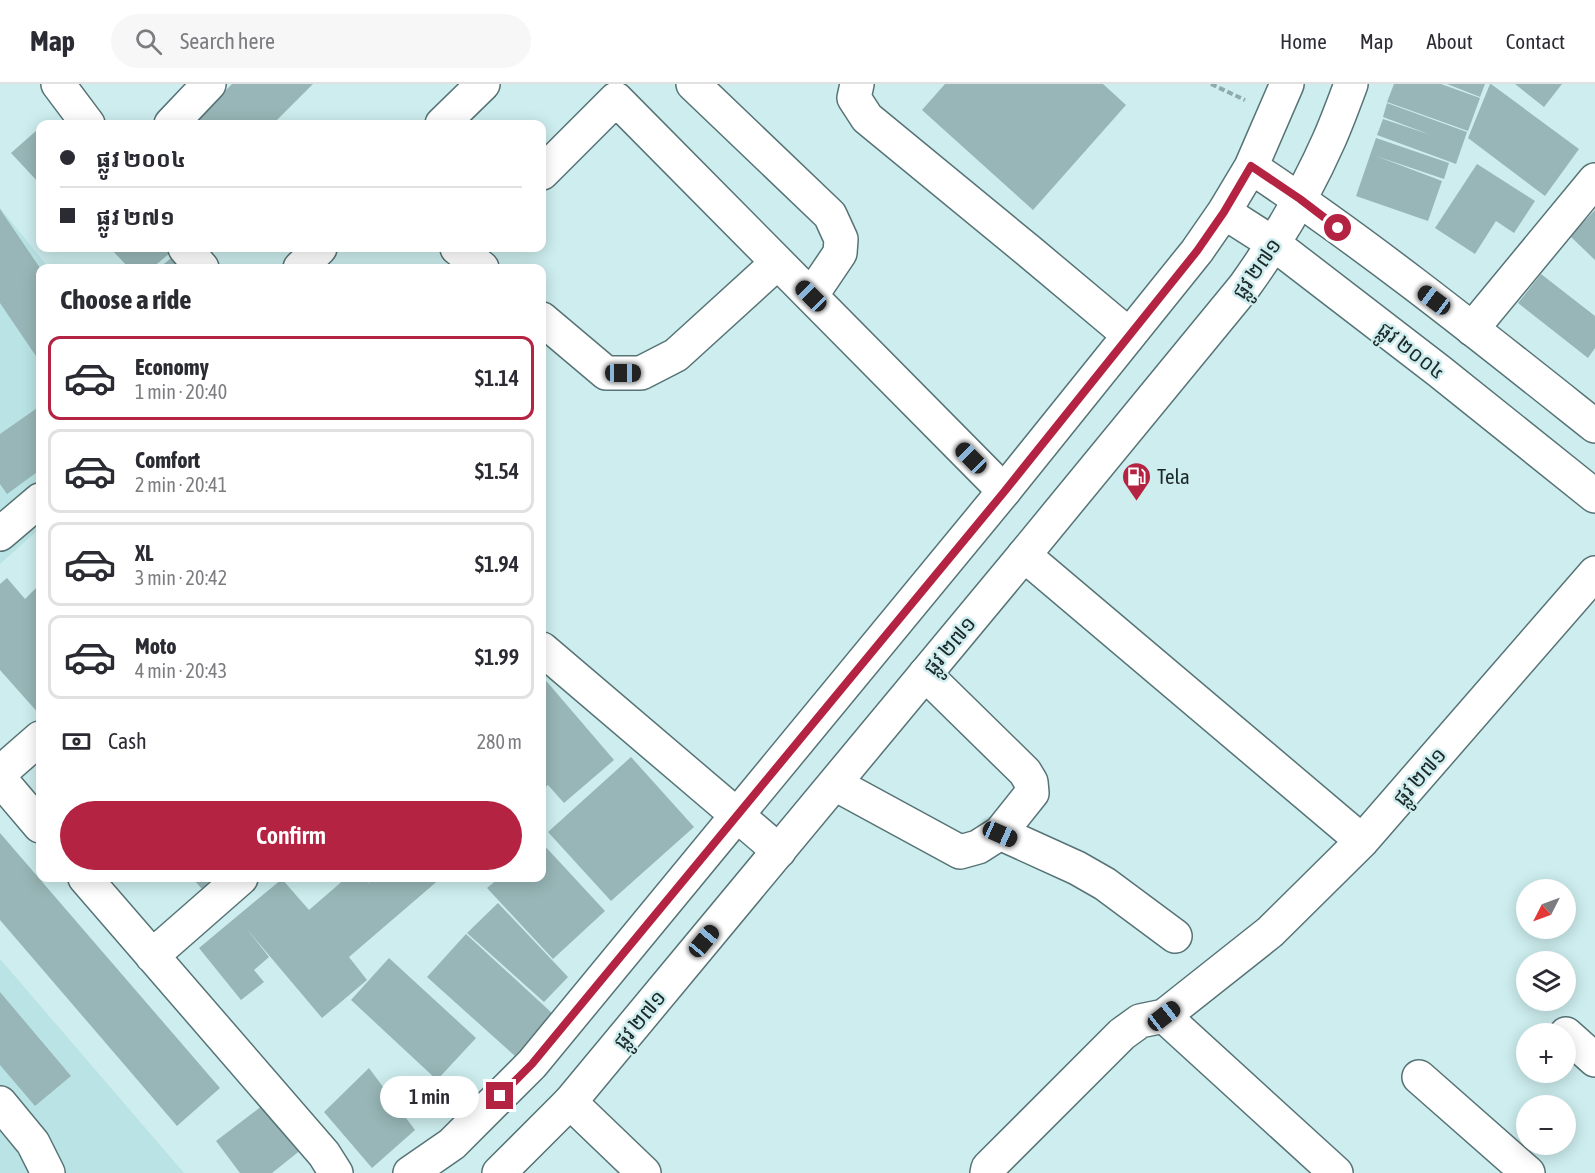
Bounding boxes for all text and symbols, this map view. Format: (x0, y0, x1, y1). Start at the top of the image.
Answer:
search box (111, 14, 531, 68)
text: Map (30, 25, 75, 57)
icon: search (132, 25, 165, 58)
text: Search here (180, 28, 275, 54)
text: Home (1280, 29, 1327, 53)
text: Map (1360, 29, 1394, 53)
text: About (1427, 29, 1473, 53)
text: Contact (1506, 29, 1565, 53)
text: ផ្លូវ ២០០៤ (96, 146, 186, 172)
text: ផ្លូវ ២៧១ (96, 204, 175, 230)
route start (1324, 214, 1351, 241)
street label: ផ្លូវ ២៧១ (1226, 233, 1292, 308)
car (792, 277, 830, 315)
car (1414, 282, 1454, 318)
text: Choose a ride (60, 284, 192, 315)
street label: ផ្លូវ ២០០៤ (1368, 316, 1450, 390)
icon: car (63, 351, 117, 405)
text: Economy (135, 354, 209, 380)
car (605, 364, 641, 382)
text: $1.14 (475, 365, 519, 391)
text: 1 min · 20:40 (135, 380, 227, 403)
car (952, 439, 990, 477)
icon: car (63, 444, 117, 498)
text: Comfort (135, 447, 200, 473)
text: $1.54 (475, 458, 519, 484)
fuel station icon: Tela (1120, 460, 1152, 502)
place label: Tela (1157, 464, 1190, 488)
text: 2 min · 20:41 (135, 473, 227, 496)
icon: car (63, 537, 117, 591)
text: XL (135, 540, 153, 566)
text: $1.94 (475, 551, 519, 577)
text: 3 min · 20:42 (135, 566, 227, 589)
street label: ផ្លូវ ២៧១ (918, 611, 987, 684)
icon: car (63, 630, 117, 684)
text: Moto (135, 633, 177, 659)
text: $1.99 (475, 644, 519, 670)
text: 4 min · 20:43 (135, 659, 227, 682)
icon: cash (60, 725, 93, 758)
text: Cash (108, 728, 147, 754)
text: 280 m (477, 730, 522, 753)
street label: ផ្លូវ ២៧១ (1387, 742, 1457, 815)
button: Confirm (60, 801, 522, 870)
car (980, 818, 1020, 850)
north arrow (1516, 879, 1576, 939)
map controls (1516, 879, 1576, 1155)
car (686, 921, 722, 961)
button: layers (1516, 951, 1576, 1011)
street label: ផ្លូវ ២៧១ (608, 985, 677, 1058)
car (1144, 998, 1184, 1034)
button: + (1516, 1023, 1576, 1083)
callout: 1 min (380, 1075, 479, 1117)
route end (486, 1082, 513, 1109)
text: 1 min (409, 1085, 450, 1108)
button: − (1516, 1095, 1576, 1155)

